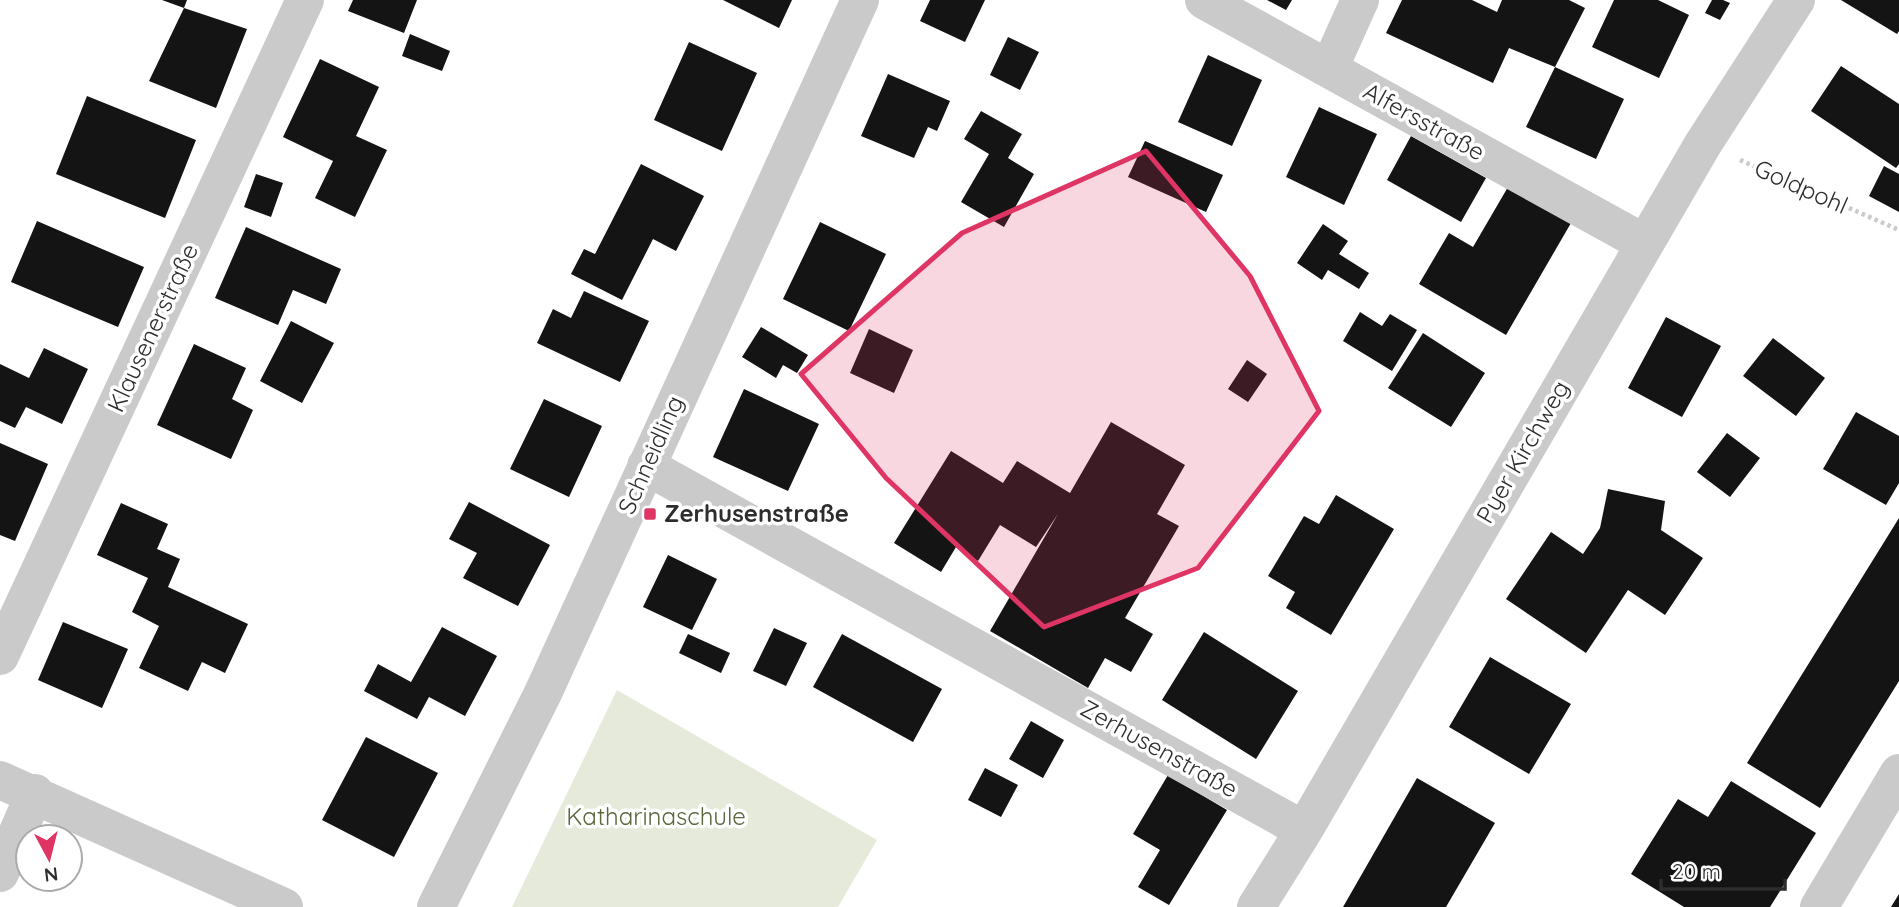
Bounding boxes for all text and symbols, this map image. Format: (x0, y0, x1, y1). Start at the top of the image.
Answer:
street label: Alfersstraße (1359, 76, 1490, 167)
street label: Goldpohl (1750, 152, 1853, 220)
street label: Klausenerstraße (100, 239, 204, 416)
street label: Pyer Kirchweg (1469, 375, 1575, 528)
street label: Schneidling (611, 391, 689, 518)
place label: Zerhusenstraße (664, 498, 849, 528)
marker: Zerhusenstraße (642, 506, 658, 522)
street label: Zerhusenstraße (1076, 693, 1243, 804)
park label: Katharinaschule (566, 801, 746, 831)
north arrow (14, 823, 84, 893)
scale bar (1661, 848, 1785, 892)
text: 20 m (1672, 858, 1721, 884)
text: N (43, 862, 59, 888)

